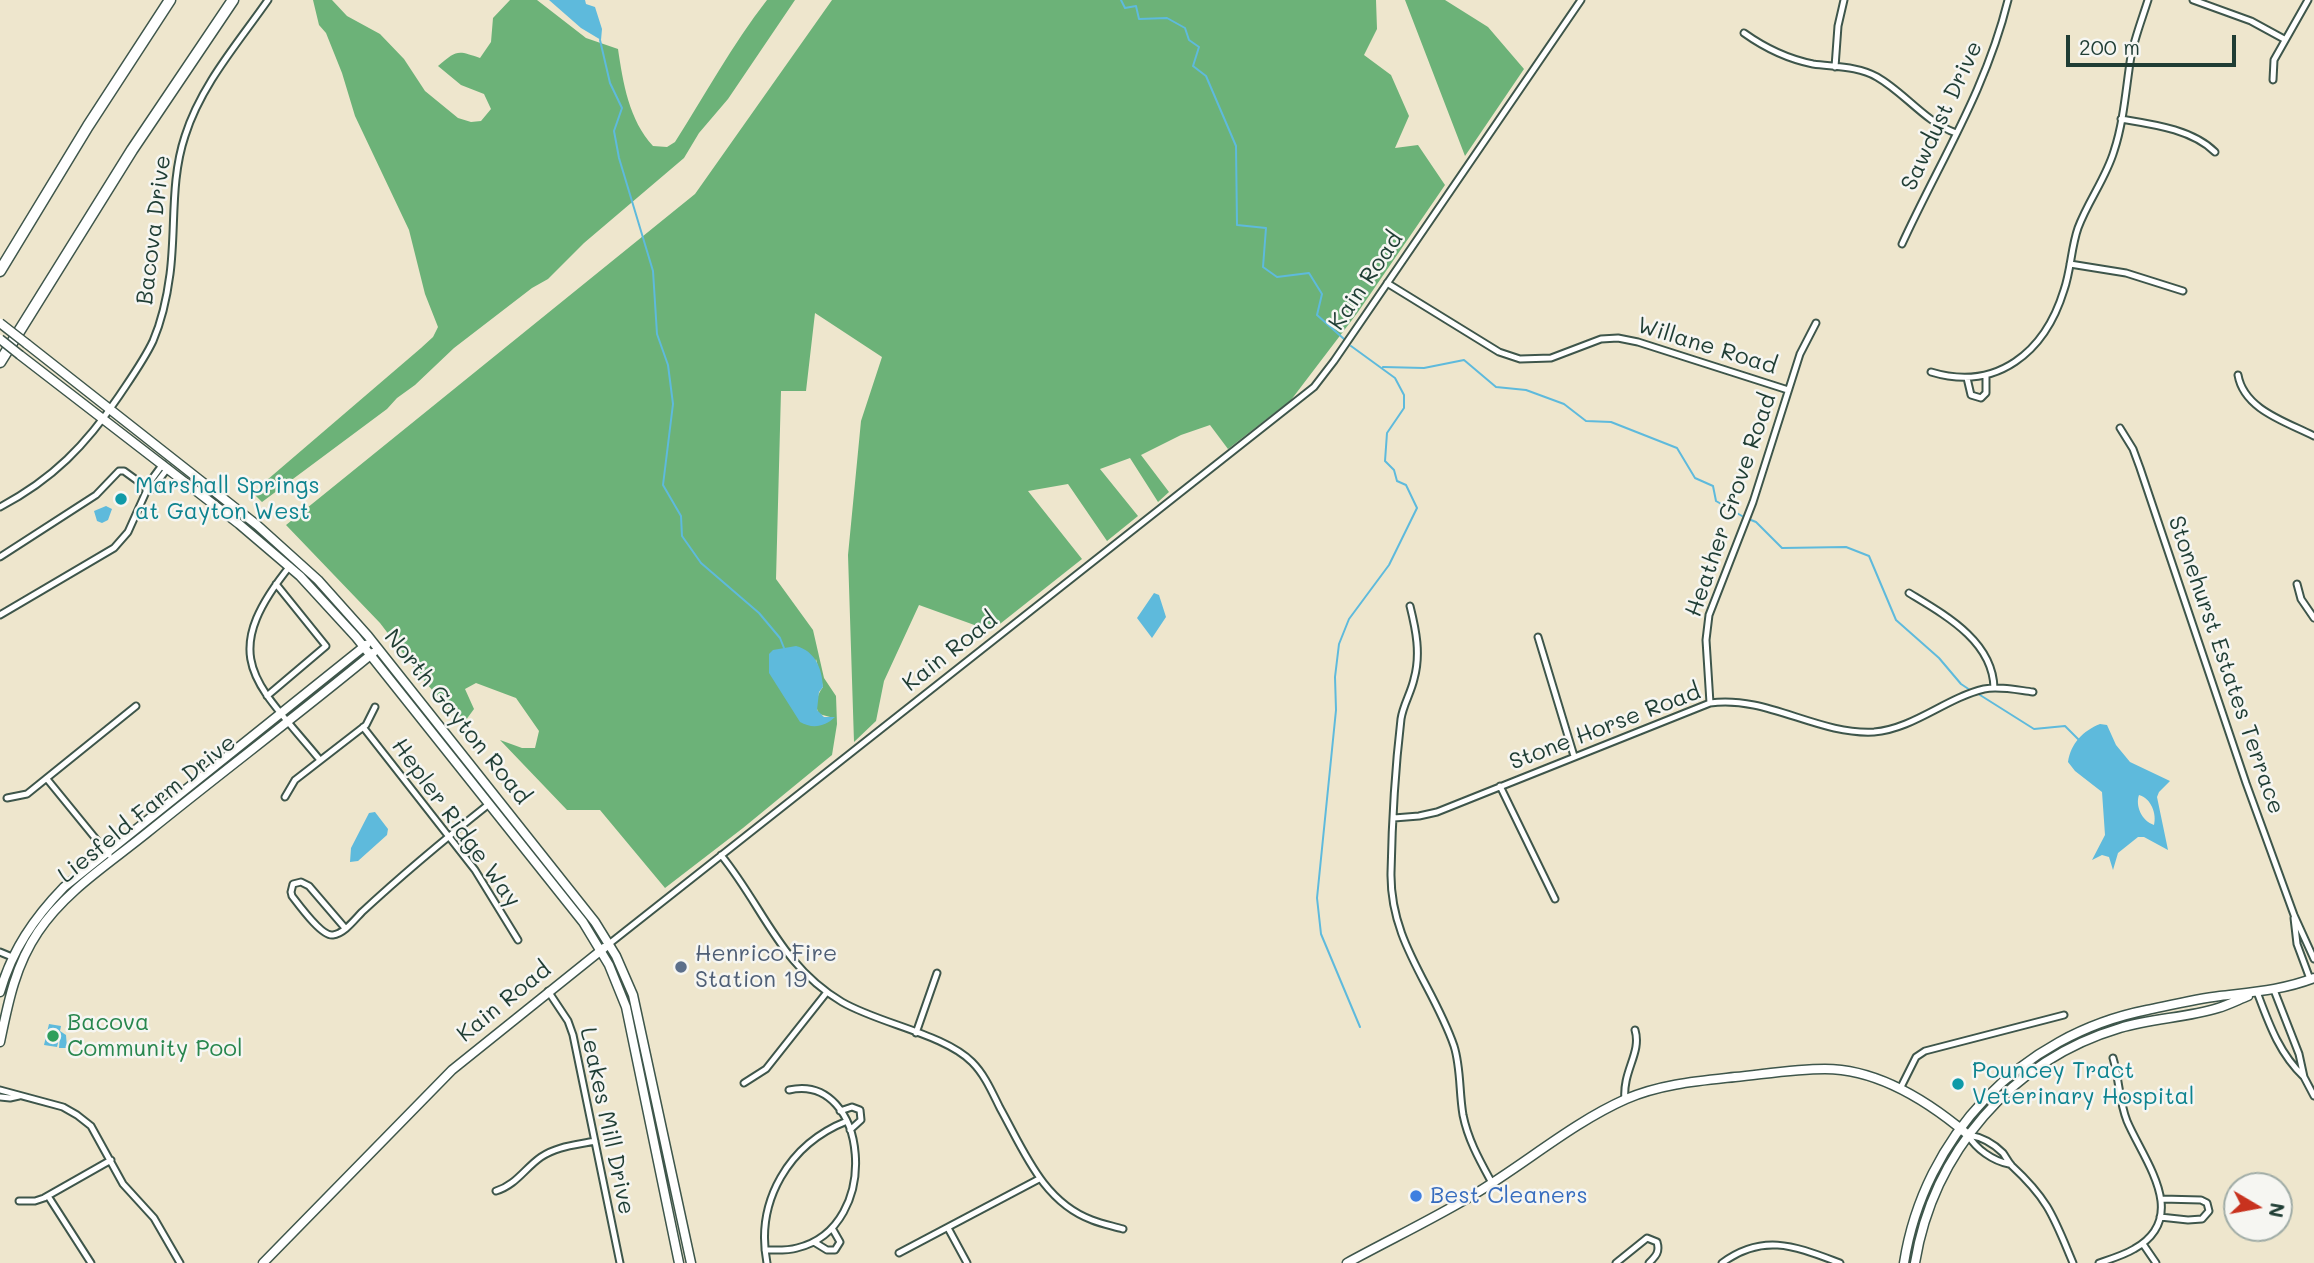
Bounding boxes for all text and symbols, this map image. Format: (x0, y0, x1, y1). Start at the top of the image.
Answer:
scale bar (2069, 21, 2239, 65)
text: 200 m (2079, 33, 2140, 60)
street label: Sawdust Drive (1895, 37, 1989, 195)
street label: Bacova Drive (131, 154, 177, 306)
street label: Kain Road (1323, 227, 1409, 335)
street label: Willane Road (1634, 312, 1780, 380)
street label: Heather Grove Road (1680, 390, 1782, 620)
place label: Marshall Springs at Gayton West (135, 472, 320, 526)
marker: Marshall Springs at Gayton West (113, 491, 129, 507)
street label: Stonehurst Estates Terrace (2162, 512, 2290, 818)
street label: Kain Road (897, 606, 1003, 698)
street label: North Gayton Road (378, 624, 536, 810)
street label: Stone Horse Road (1505, 678, 1705, 776)
street label: Liesfeld Farm Drive (53, 729, 241, 889)
street label: Hepler Ridge Way (386, 733, 526, 913)
place label: Henrico Fire Station 19 (695, 940, 837, 994)
street label: Kain Road (452, 956, 556, 1048)
marker: Henrico Fire Station 19 (673, 959, 689, 975)
place label: Bacova Community Pool (67, 1009, 243, 1063)
street label: Leakes Mill Drive (574, 1025, 640, 1217)
marker: Bacova Community Pool (45, 1028, 61, 1044)
place label: Pouncey Tract Veterinary Hospital (1972, 1057, 2195, 1111)
marker: Pouncey Tract Veterinary Hospital (1950, 1076, 1966, 1092)
north arrow (2223, 1172, 2293, 1242)
place label: Best Cleaners (1430, 1182, 1588, 1210)
marker: Best Cleaners (1408, 1188, 1424, 1204)
text: N (2264, 1201, 2291, 1220)

